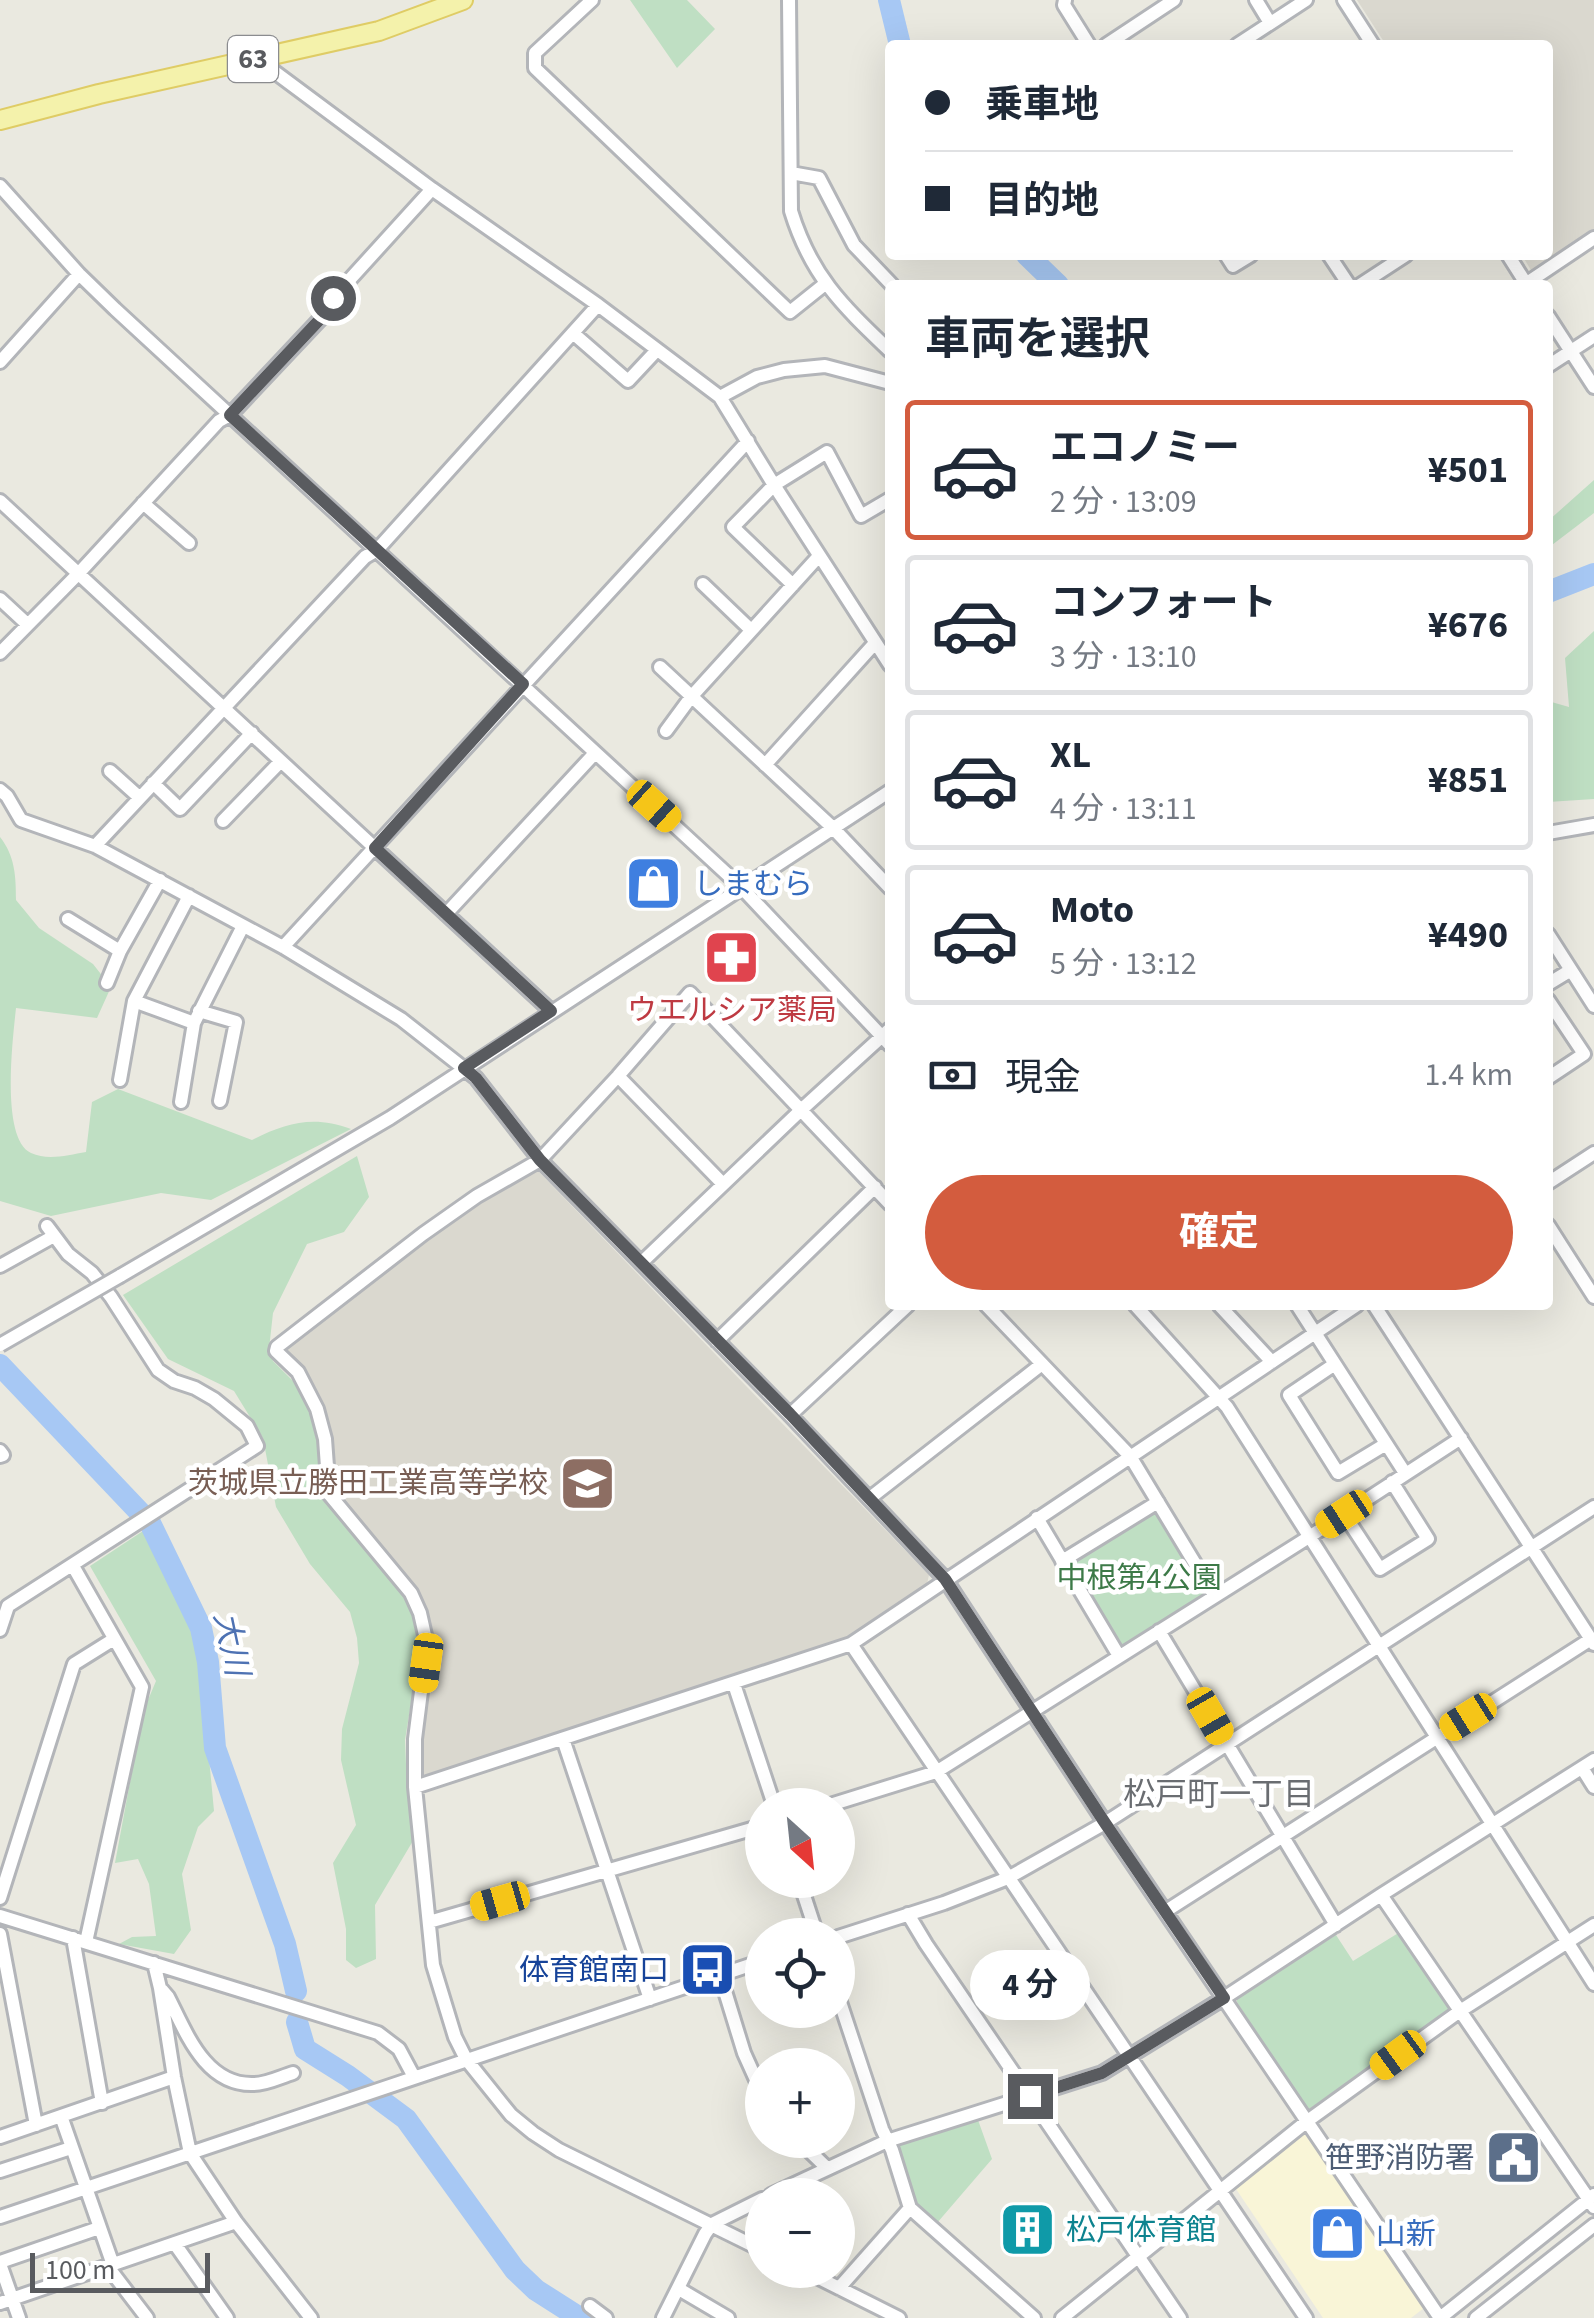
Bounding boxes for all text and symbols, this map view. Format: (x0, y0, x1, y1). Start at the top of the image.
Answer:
road number: 63 (228, 36, 278, 82)
text: 乗車地 (985, 78, 1099, 132)
text: 目的地 (985, 174, 1099, 228)
route start (311, 276, 356, 321)
text: 車両を選択 (925, 308, 1150, 372)
text: エコノミー (1050, 421, 1240, 475)
icon: car (930, 425, 1020, 515)
text: ¥501 (1428, 443, 1508, 497)
text: 2 分 · 13:09 (1050, 479, 1197, 525)
text: コンフォート (1050, 576, 1277, 630)
icon: car (930, 580, 1020, 670)
text: ¥676 (1428, 598, 1508, 652)
text: 3 分 · 13:10 (1050, 634, 1197, 680)
text: XL (1050, 728, 1091, 782)
icon: car (930, 735, 1020, 825)
text: ¥851 (1428, 753, 1508, 807)
car (622, 775, 686, 837)
text: 4 分 · 13:11 (1050, 786, 1197, 832)
shop icon: しまむら (624, 854, 684, 914)
place label: しまむら (693, 863, 813, 906)
text: Moto (1050, 883, 1134, 937)
icon: car (930, 890, 1020, 980)
text: ¥490 (1428, 908, 1508, 962)
pharmacy icon: ウエルシア薬局 (702, 928, 762, 988)
text: 5 分 · 13:12 (1050, 941, 1197, 987)
place label: ウエルシア薬局 (627, 989, 837, 1032)
icon: cash (925, 1048, 980, 1103)
text: 現金 (1005, 1051, 1081, 1105)
text: 1.4 km (1424, 1052, 1513, 1098)
button: 確定 (925, 1175, 1513, 1290)
school or university icon: 茨城県立勝田工業高等学校 (557, 1453, 617, 1513)
place label: 茨城県立勝田工業高等学校 (188, 1462, 548, 1505)
car (1311, 1485, 1377, 1543)
park label: 中根第4公園 (1057, 1557, 1221, 1600)
water label: 大川 (202, 1608, 261, 1683)
car (407, 1631, 445, 1695)
car (1182, 1683, 1238, 1749)
car (1435, 1688, 1501, 1746)
district label: 松戸町一丁目 (1123, 1772, 1315, 1818)
north arrow (745, 1788, 855, 1898)
map controls (745, 1788, 855, 2288)
car (467, 1878, 533, 1924)
button: locate (745, 1918, 855, 2028)
bus stop icon: 体育館南口 (678, 1940, 738, 2000)
place label: 体育館南口 (519, 1949, 669, 1992)
callout: 4 分 (970, 1951, 1090, 2021)
text: 4 分 (1002, 1962, 1058, 2008)
car (1365, 2025, 1431, 2085)
button: + (745, 2048, 855, 2158)
route end (1008, 2074, 1053, 2119)
public building icon: 笹野消防署 (1484, 2128, 1544, 2188)
place label: 笹野消防署 (1325, 2137, 1475, 2180)
button: − (745, 2178, 855, 2288)
building icon: 松戸体育館 (997, 2200, 1057, 2260)
shop icon: 山新 (1307, 2204, 1367, 2264)
place label: 松戸体育館 (1066, 2209, 1216, 2252)
place label: 山新 (1376, 2213, 1436, 2256)
scale bar (30, 2248, 210, 2292)
text: 100 m (45, 2250, 116, 2290)

